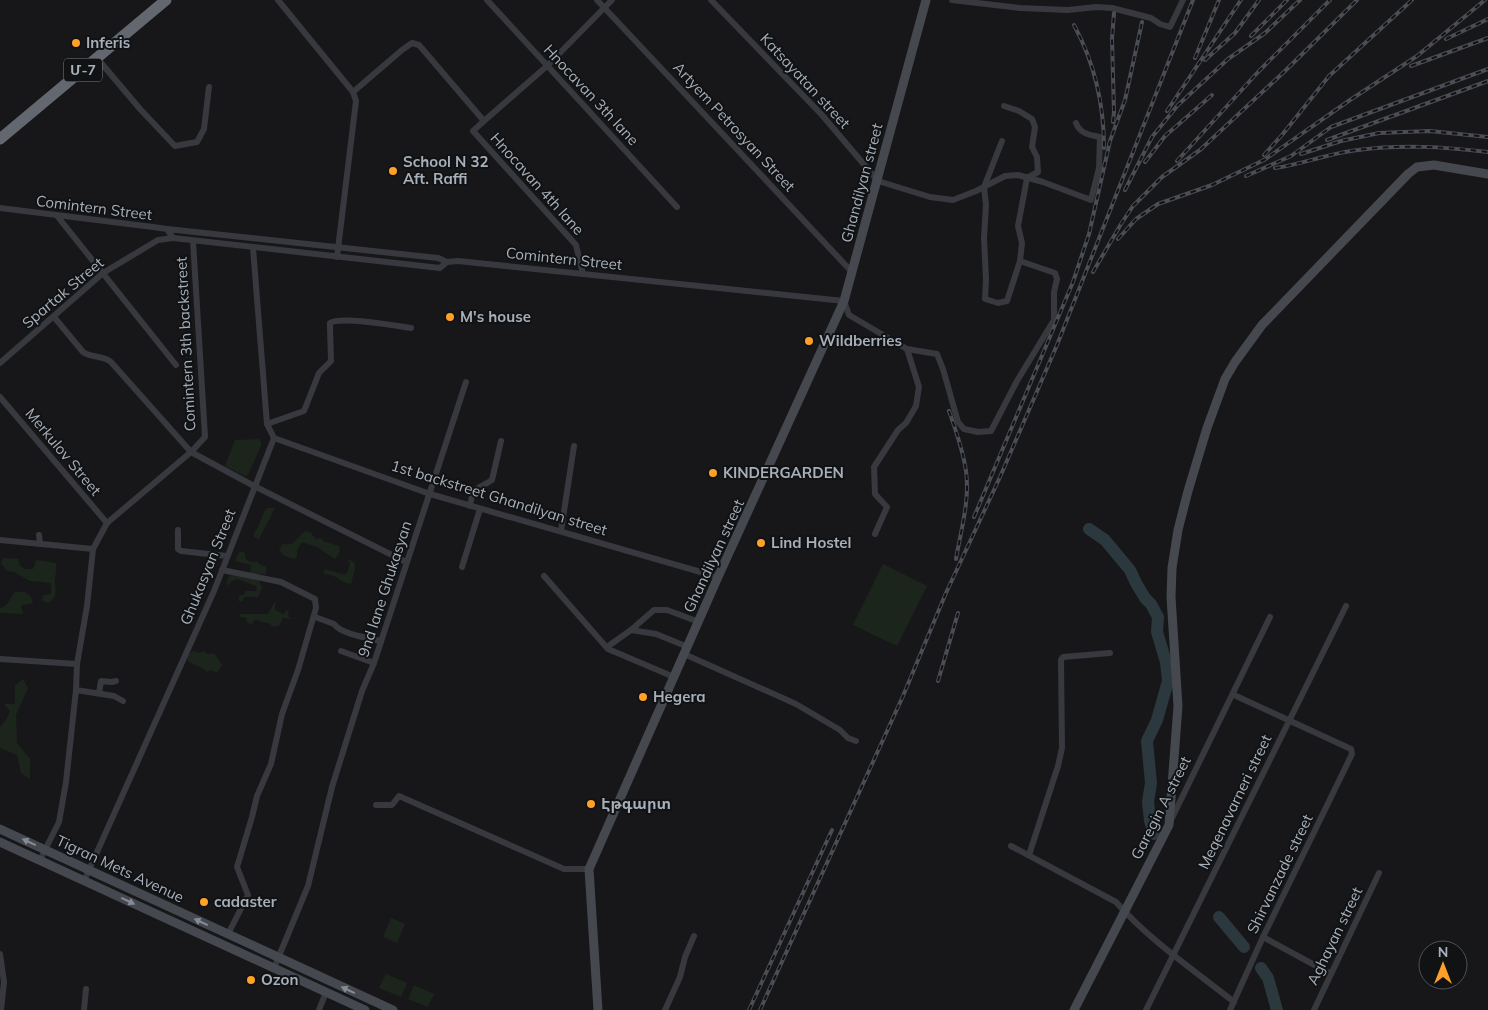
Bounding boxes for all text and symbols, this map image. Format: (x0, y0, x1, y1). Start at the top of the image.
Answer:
street label: Katsayatan street (756, 29, 854, 132)
place label: Inferis (86, 33, 130, 52)
marker: Inferis (70, 37, 82, 49)
street label: Hnocavan 3th lane (540, 40, 643, 149)
road number: Մ-7 (64, 58, 102, 82)
street label: Artyem Petrosyan Street (669, 58, 799, 195)
street label: Ghandilyan street (836, 121, 887, 245)
street label: Hnocavan 4th lane (486, 129, 588, 239)
place label: School N 32 Aft. Raffi (403, 152, 489, 188)
marker: School N 32 Aft. Raffi (387, 165, 399, 177)
street label: Comintern Street (35, 191, 153, 224)
street label: Comintern Street (505, 243, 623, 274)
street label: Spartak Street (18, 253, 107, 332)
street label: Comintern 3th backstreet (171, 256, 200, 432)
place label: M's house (460, 307, 531, 326)
marker: M's house (444, 311, 456, 323)
place label: Wildberries (819, 331, 902, 350)
marker: Wildberries (803, 335, 815, 347)
street label: Merkulov Street (21, 404, 105, 499)
street label: 1st backstreet Ghandilyan street (389, 456, 609, 539)
place label: KINDERGARDEN (723, 463, 844, 482)
marker: KINDERGARDEN (707, 467, 719, 479)
street label: Ghandilyan street (679, 496, 748, 615)
street label: Ghukasyan Street (176, 506, 239, 628)
street label: 9nd lane Ghukasyan (354, 518, 416, 659)
place label: Lind Hostel (771, 533, 851, 552)
marker: Lind Hostel (755, 537, 767, 549)
place label: Hegera (653, 687, 706, 706)
marker: Hegera (637, 691, 649, 703)
street label: Meqenavarneri street (1194, 731, 1275, 872)
street label: Garegin A street (1126, 753, 1195, 863)
place label: Էթգարտ (601, 794, 671, 813)
marker: Էթգարտ (585, 798, 597, 810)
street label: Shirvanzade street (1242, 811, 1317, 937)
street label: Tigran Mets Avenue (53, 831, 187, 906)
one-way arrow (21, 838, 36, 847)
street label: Aghayan street (1303, 884, 1366, 988)
place label: cadaster (214, 892, 277, 911)
marker: cadaster (198, 896, 210, 908)
one-way arrow (121, 897, 135, 905)
one-way arrow (194, 917, 208, 925)
north arrow (1418, 940, 1468, 990)
text: N (1438, 943, 1448, 961)
place label: Ozon (261, 970, 298, 989)
marker: Ozon (245, 974, 257, 986)
one-way arrow (341, 985, 355, 993)

